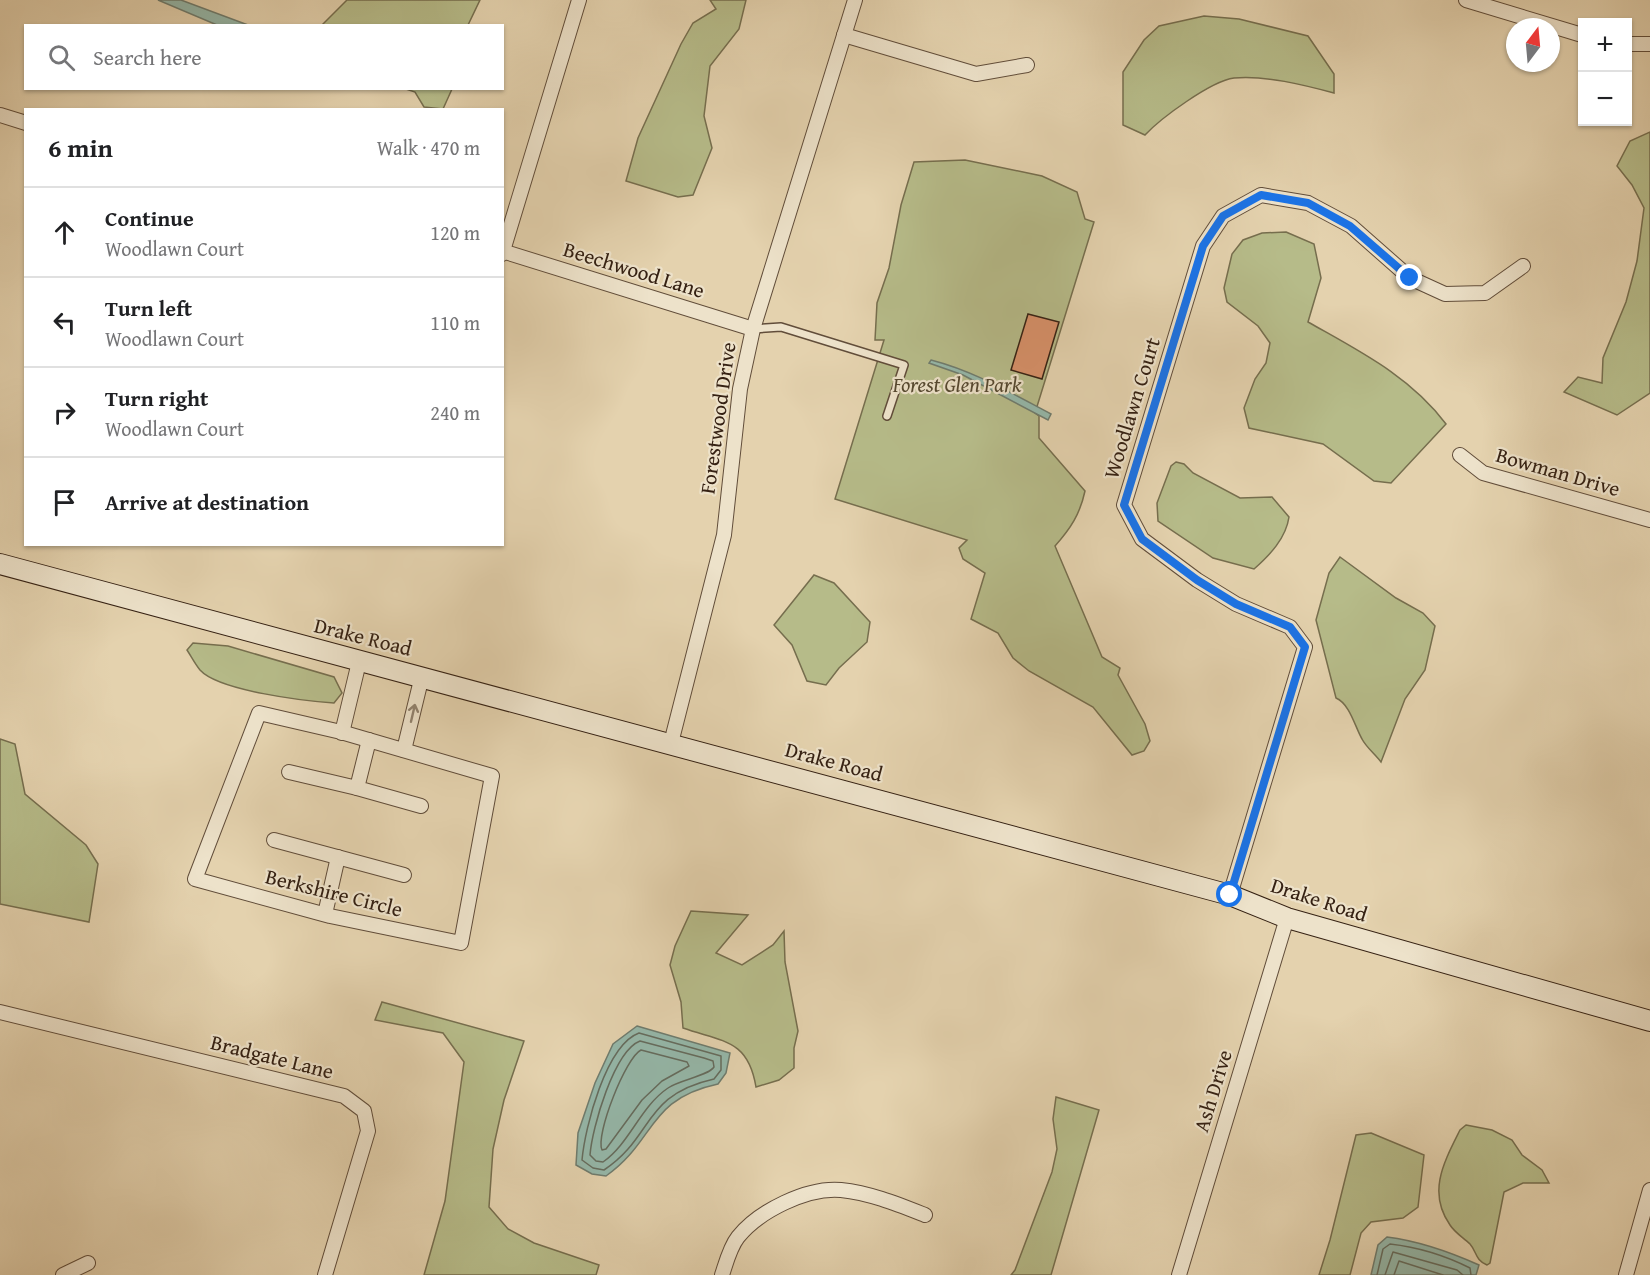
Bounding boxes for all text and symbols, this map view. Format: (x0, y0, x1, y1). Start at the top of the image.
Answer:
north arrow (1506, 18, 1560, 72)
map controls (1578, 18, 1632, 126)
button: + (1578, 18, 1632, 72)
search box (24, 24, 504, 90)
icon: search (45, 41, 78, 74)
text: Search here (93, 41, 202, 73)
button: − (1578, 72, 1632, 126)
text: 6 min (48, 128, 113, 167)
text: Walk · 470 m (377, 133, 480, 162)
text: Continue (105, 202, 194, 234)
icon: ahead (48, 216, 81, 249)
text: 120 m (430, 218, 480, 247)
street label: Beechwood Lane (560, 233, 709, 306)
text: Woodlawn Court (105, 234, 244, 263)
route end (1396, 264, 1422, 290)
text: Turn left (105, 292, 192, 324)
icon: left (48, 306, 81, 339)
text: 110 m (430, 308, 480, 337)
text: Woodlawn Court (105, 324, 244, 353)
street label: Woodlawn Court (1095, 333, 1168, 482)
street label: Forestwood Drive (692, 340, 744, 496)
park label: Forest Glen Park (892, 369, 1022, 400)
text: Turn right (105, 382, 208, 414)
icon: right (48, 396, 81, 429)
text: 240 m (430, 398, 480, 427)
text: Woodlawn Court (105, 414, 244, 443)
street label: Bowman Drive (1492, 439, 1624, 504)
icon: arrive (48, 486, 81, 519)
text: Arrive at destination (105, 486, 309, 518)
street label: Drake Road (311, 609, 416, 664)
one-way arrow (407, 704, 419, 723)
street label: Drake Road (782, 734, 887, 790)
street label: Berkshire Circle (262, 861, 406, 925)
street label: Drake Road (1267, 869, 1372, 930)
route start (1216, 881, 1242, 907)
street label: Bradgate Lane (207, 1026, 337, 1087)
street label: Ash Drive (1185, 1046, 1240, 1136)

